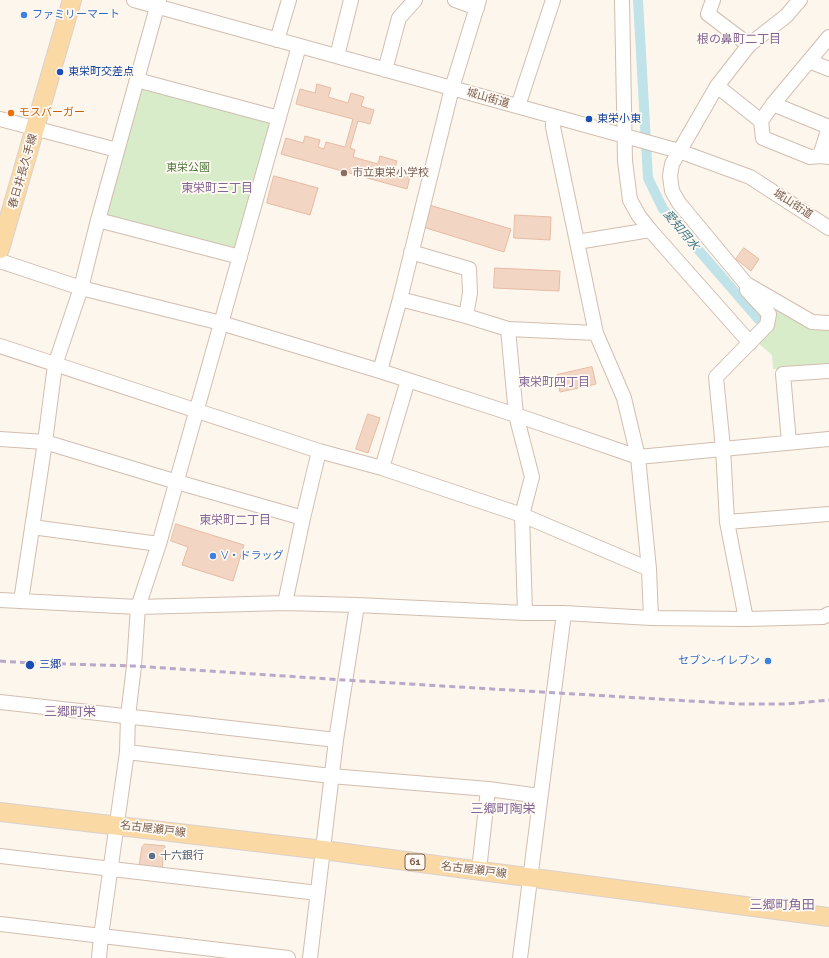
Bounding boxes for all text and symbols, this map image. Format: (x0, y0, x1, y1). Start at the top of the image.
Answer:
place label: ファミリーマート (32, 8, 120, 22)
marker: ファミリーマート (19, 10, 29, 20)
district label: 根の鼻町二丁目 (697, 32, 781, 46)
place label: 東栄町交差点 (68, 65, 134, 79)
marker: 東栄町交差点 (55, 67, 65, 77)
street label: 城山街道 (465, 86, 511, 110)
place label: モスバーガー (19, 106, 85, 120)
marker: モスバーガー (6, 108, 16, 118)
place label: 東栄小東 (597, 112, 641, 126)
marker: 東栄小東 (584, 114, 594, 124)
street label: 春日井長久手線 (6, 132, 40, 210)
park label: 東栄公園 (166, 161, 210, 175)
place label: 市立東栄小学校 (352, 166, 429, 180)
marker: 市立東栄小学校 (339, 168, 349, 178)
district label: 東栄町三丁目 (181, 181, 253, 195)
street label: 城山街道 (771, 186, 815, 222)
water label: 愛知用水 (660, 207, 702, 253)
district label: 東栄町四丁目 (518, 375, 590, 389)
district label: 東栄町二丁目 (199, 513, 271, 527)
place label: V・ドラッグ (221, 549, 283, 563)
marker: V・ドラッグ (208, 551, 218, 561)
place label: セブン-イレブン (678, 654, 760, 668)
marker: セブン-イレブン (763, 656, 773, 666)
place label: 三郷 (39, 658, 61, 672)
marker: 三郷 (24, 659, 36, 671)
district label: 三郷町栄 (44, 704, 96, 720)
district label: 三郷町陶栄 (471, 801, 535, 817)
street label: 名古屋瀬戸線 (119, 818, 187, 840)
place label: 十六銀行 (160, 849, 204, 863)
marker: 十六銀行 (147, 851, 157, 861)
road number: 61 (405, 854, 425, 870)
street label: 名古屋瀬戸線 (440, 859, 508, 881)
district label: 三郷町角田 (750, 897, 814, 913)

